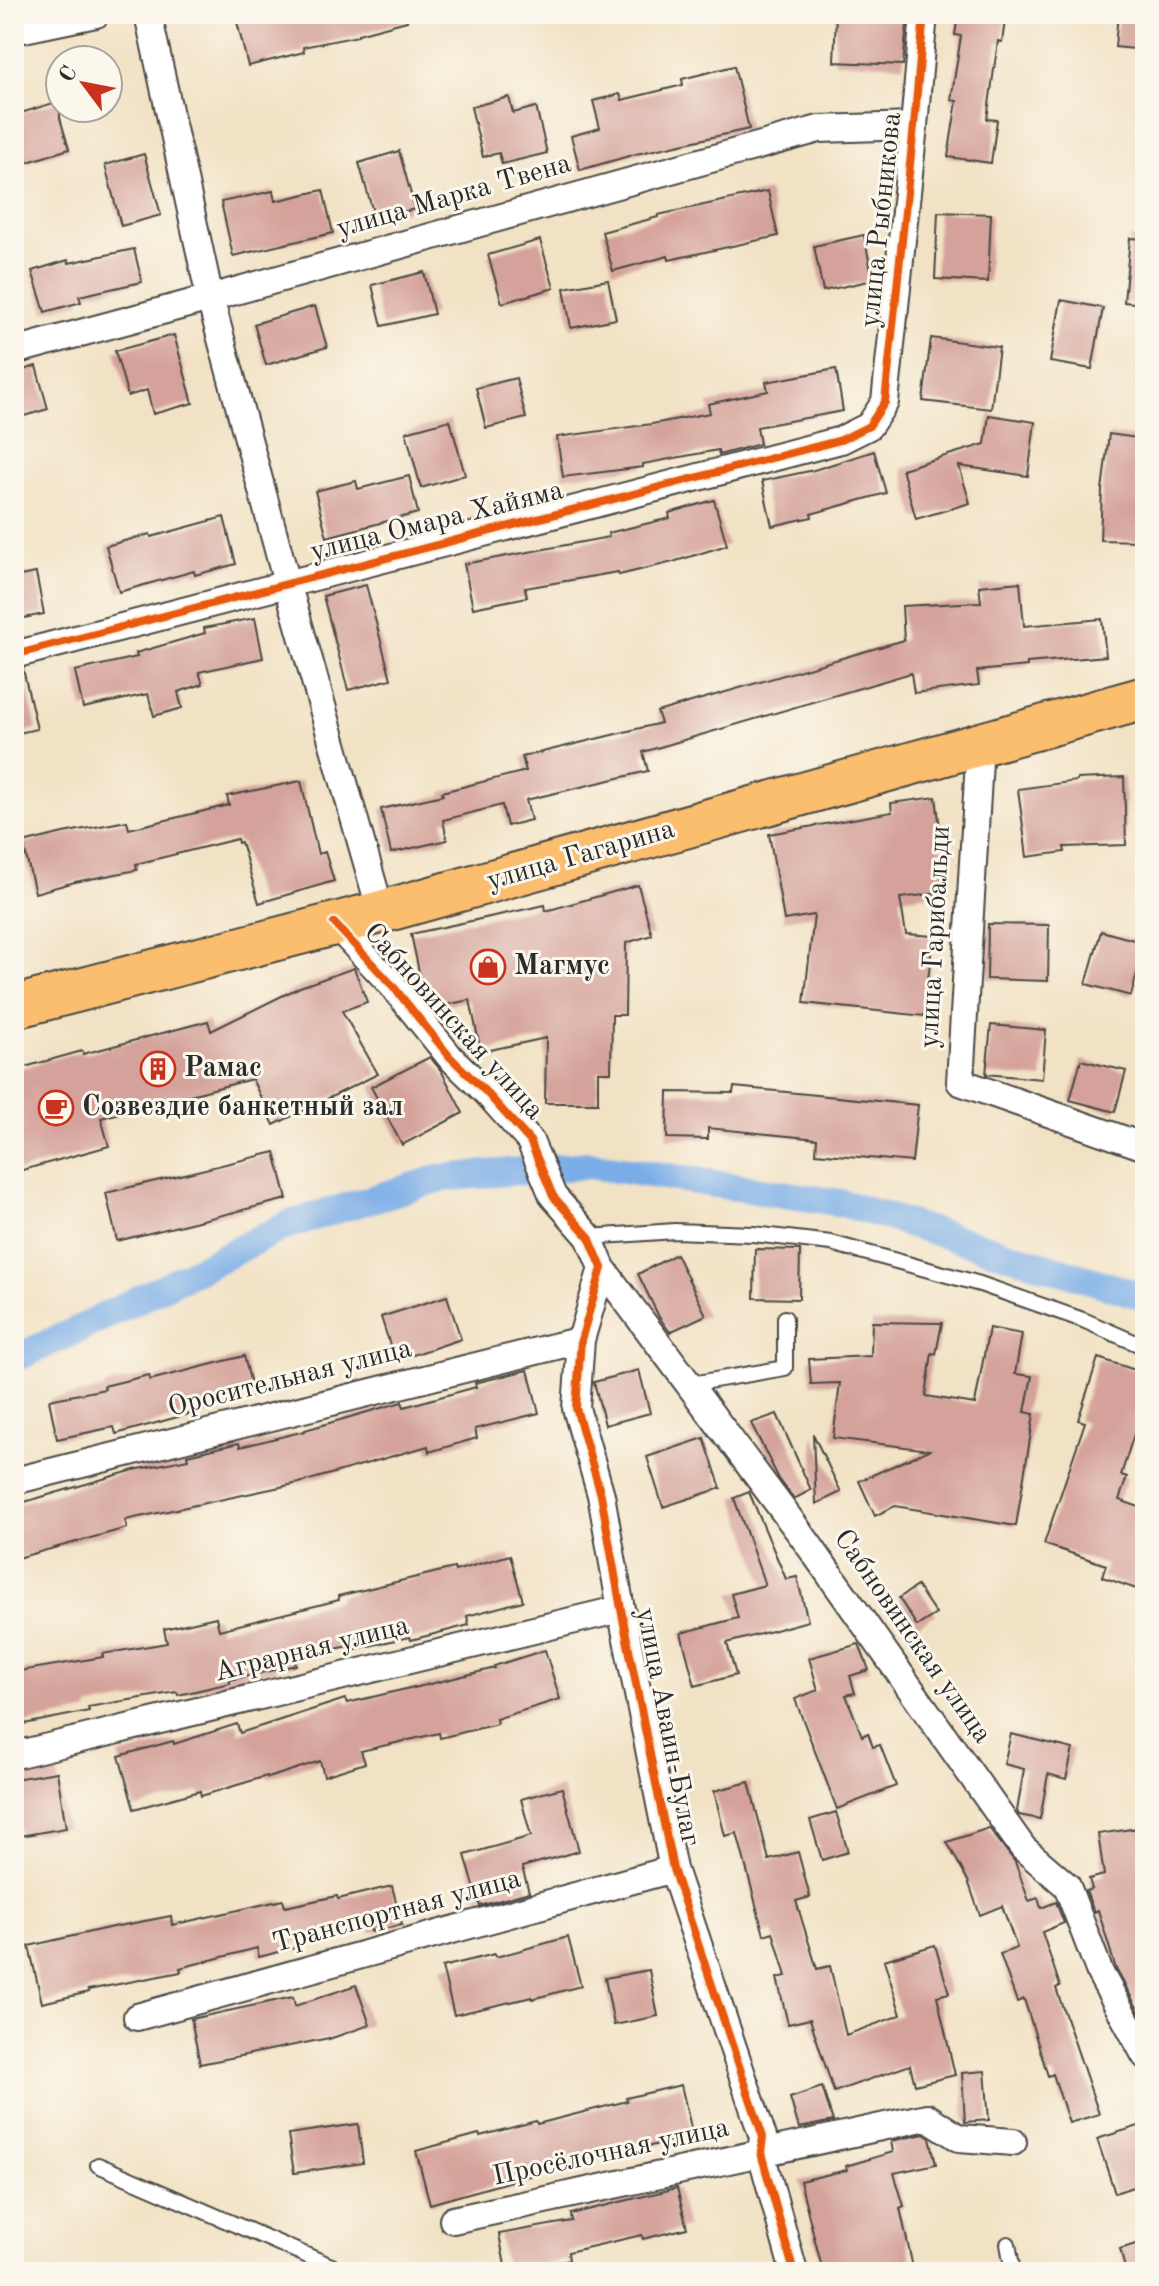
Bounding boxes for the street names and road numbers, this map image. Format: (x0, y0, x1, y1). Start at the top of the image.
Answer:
street label: улица Рыбникова (857, 111, 907, 329)
street label: улица Марка Твена (334, 150, 575, 244)
street label: улица Омара Хайяма (308, 477, 566, 567)
street label: улица Гагарина (484, 816, 678, 896)
street label: улица Гарибальди (916, 825, 956, 1049)
street label: Сабновинская улица (358, 918, 548, 1126)
street label: Оросительная улица (165, 1335, 415, 1423)
street label: Сабновинская улица (828, 1525, 996, 1749)
street label: улица Аваин-Булаг (630, 1605, 704, 1849)
street label: Аграрная улица (212, 1612, 412, 1688)
street label: Транспортная улица (270, 1865, 524, 1959)
street label: Просёлочная улица (490, 2114, 732, 2192)

